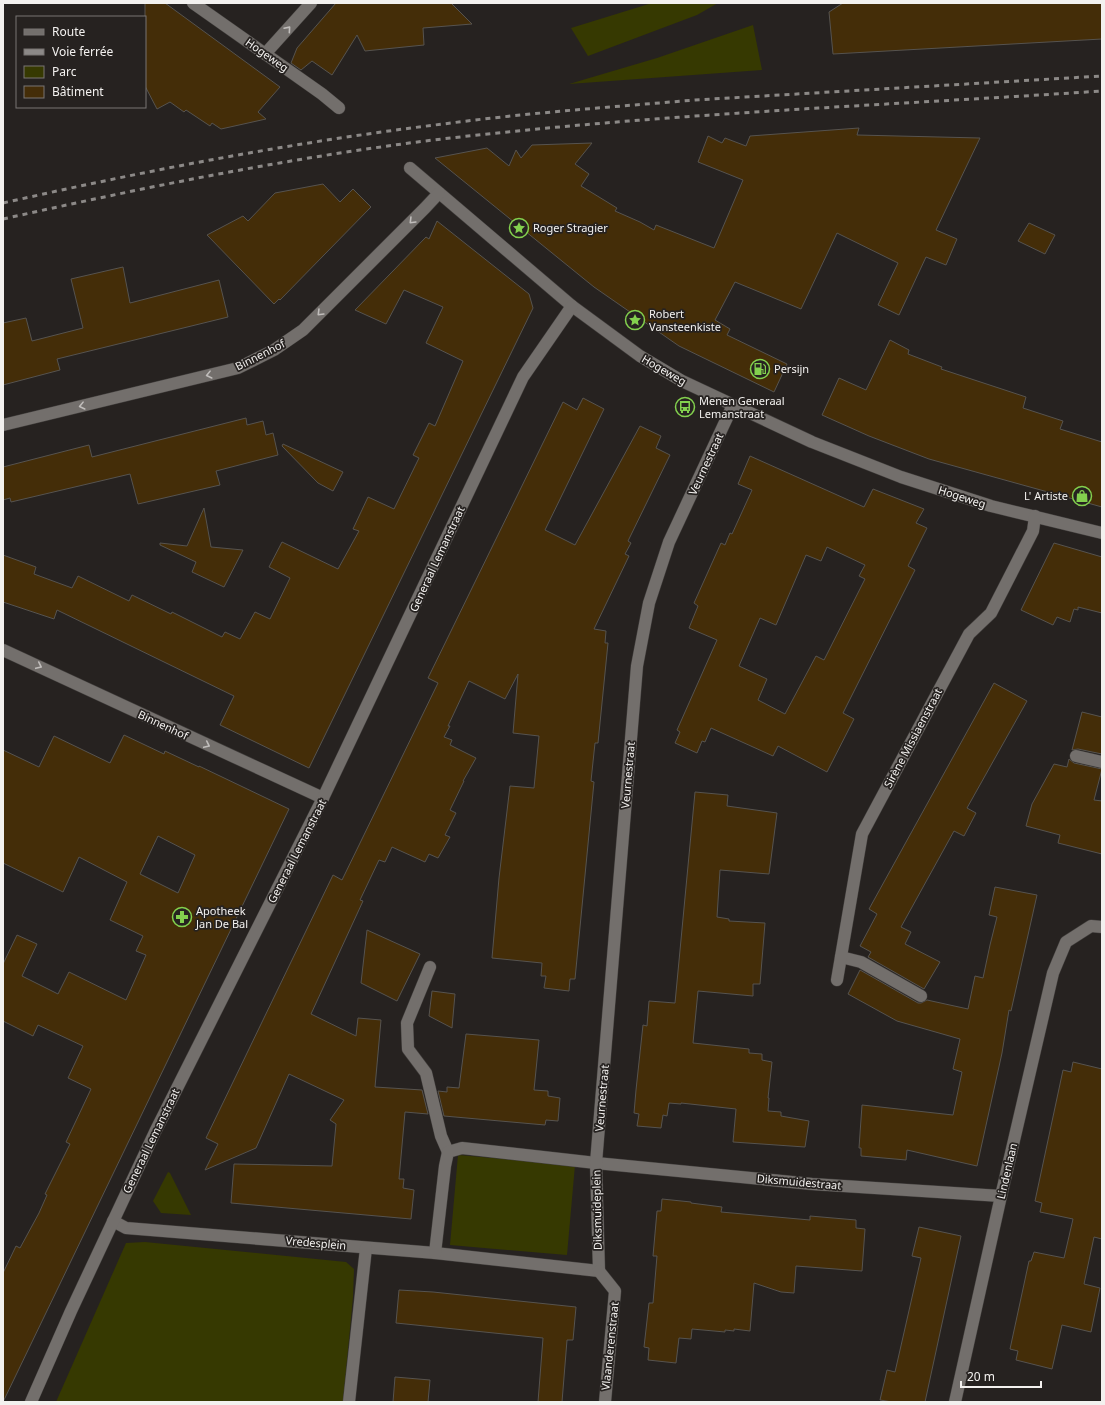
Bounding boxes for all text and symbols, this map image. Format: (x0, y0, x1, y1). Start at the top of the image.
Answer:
legend (16, 16, 146, 108)
text: Route (52, 23, 85, 40)
one-way arrow (283, 26, 290, 33)
street label: Hogeweg (243, 34, 292, 75)
text: Voie ferrée (52, 43, 114, 60)
text: Parc (52, 63, 77, 80)
text: Bâtiment (52, 83, 104, 100)
one-way arrow (409, 216, 417, 224)
place icon: Roger Stragier (508, 217, 530, 239)
place label: Roger Stragier (533, 220, 608, 235)
place label: Robert Vansteenkiste (649, 306, 721, 334)
one-way arrow (317, 308, 325, 316)
place icon: Robert Vansteenkiste (624, 309, 646, 331)
street label: Binnenhof (232, 335, 288, 373)
street label: Hogeweg (639, 351, 689, 388)
fuel station icon: Persijn (749, 358, 771, 380)
place label: Persijn (774, 361, 809, 376)
one-way arrow (205, 370, 212, 378)
place label: Menen Generaal Lemanstraat (699, 393, 785, 421)
bus stop icon: Menen Generaal Lemanstraat (674, 396, 696, 418)
one-way arrow (79, 401, 86, 409)
street label: Veurnestraat (685, 430, 726, 497)
street label: Hogeweg (936, 482, 988, 511)
shop icon: L' Artiste (1071, 485, 1093, 507)
place label: L' Artiste (1024, 488, 1068, 503)
street label: Generaal Lemanstraat (406, 504, 468, 614)
one-way arrow (34, 661, 42, 669)
street label: Sirène Missiaenstraat (880, 685, 945, 790)
street label: Binnenhof (136, 706, 192, 743)
one-way arrow (203, 740, 210, 748)
street label: Veurnestraat (617, 741, 638, 809)
street label: Generaal Lemanstraat (264, 796, 329, 905)
place label: Apotheek Jan De Bal (195, 903, 248, 931)
pharmacy icon: Apotheek Jan De Bal (171, 906, 193, 928)
street label: Veurnestraat (591, 1064, 612, 1132)
street label: Generaal Lemanstraat (119, 1086, 182, 1196)
street label: Lindenlaan (993, 1141, 1020, 1200)
street label: Diksmuideplein (588, 1170, 605, 1250)
street label: Diksmuidestraat (756, 1170, 842, 1193)
street label: Vredesplein (285, 1232, 347, 1253)
street label: Vlaanderenstraat (597, 1301, 622, 1391)
scale bar (961, 1363, 1041, 1389)
text: 20 m (967, 1368, 995, 1385)

